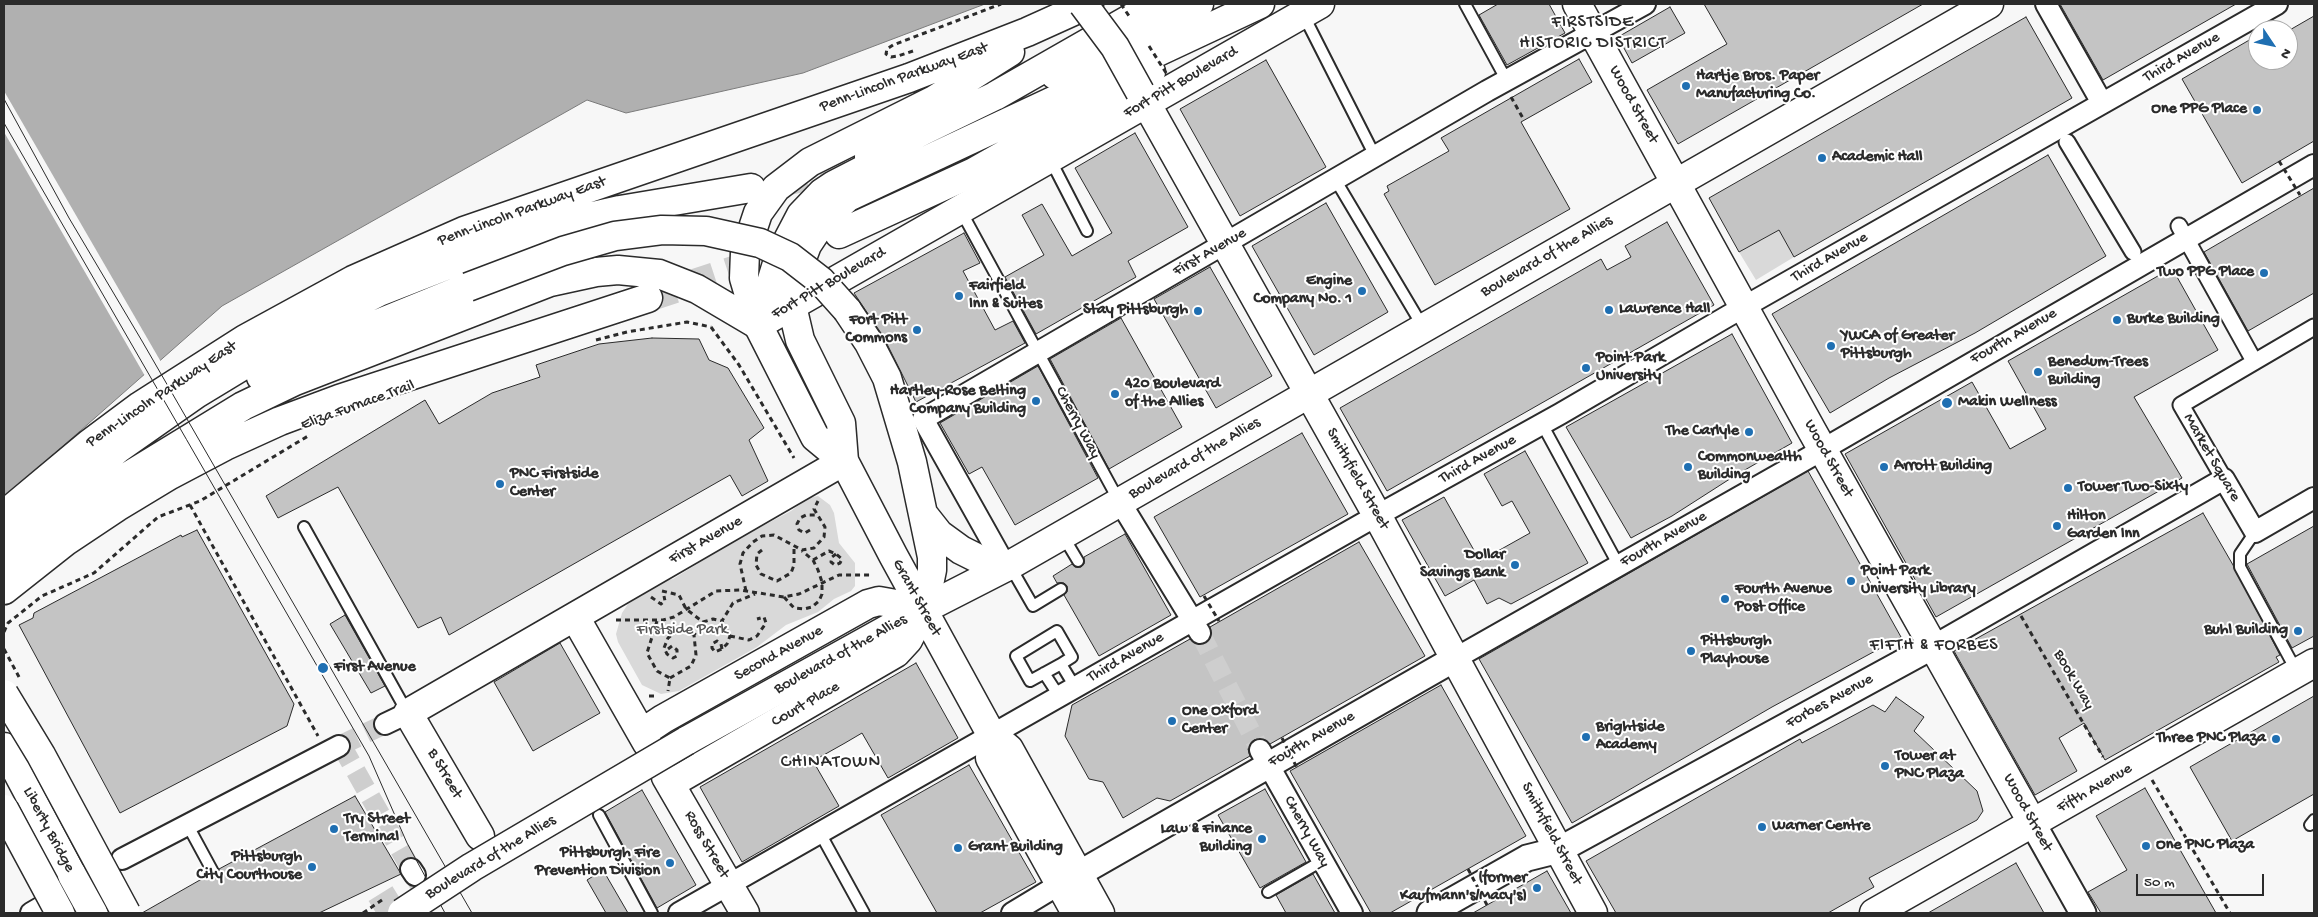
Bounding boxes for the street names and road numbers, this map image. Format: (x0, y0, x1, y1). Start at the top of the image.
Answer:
street label: Third Avenue (2140, 28, 2224, 88)
street label: Penn-Lincoln Parkway East (817, 39, 991, 117)
street label: Fort Pitt Boulevard (1121, 43, 1241, 123)
street label: Wood Street (1604, 63, 1662, 147)
street label: Penn-Lincoln Parkway East (435, 173, 609, 251)
street label: Boulevard of the Allies (1478, 211, 1616, 303)
street label: First Avenue (1170, 224, 1250, 282)
street label: Third Avenue (1788, 228, 1872, 288)
street label: Fort Pitt Boulevard (769, 244, 889, 324)
street label: Fourth Avenue (1967, 305, 2061, 369)
street label: Penn-Lincoln Parkway East (83, 337, 241, 453)
street label: Eliza Furnace Trail (298, 377, 418, 435)
street label: Cherry Way (1050, 384, 1104, 462)
street label: Market Square (2178, 410, 2244, 506)
street label: Boulevard of the Allies (1126, 413, 1264, 505)
street label: Wood Street (1799, 417, 1857, 501)
street label: Smithfield Street (1321, 425, 1393, 533)
street label: Third Avenue (1436, 431, 1520, 489)
street label: Fourth Avenue (1617, 508, 1711, 572)
street label: First Avenue (666, 512, 746, 570)
street label: Grant Street (887, 556, 945, 640)
street label: Boulevard of the Allies (771, 611, 911, 699)
street label: Second Avenue (731, 622, 827, 686)
street label: Third Avenue (1084, 628, 1168, 688)
street label: Book Way (2048, 647, 2098, 713)
street label: Forbes Avenue (1783, 670, 1877, 734)
street label: Court Place (769, 678, 843, 732)
street label: Fourth Avenue (1265, 708, 1359, 772)
street label: B Street (422, 746, 466, 802)
street label: Fifth Avenue (2054, 760, 2136, 818)
street label: Wood Street (1998, 771, 2056, 855)
street label: Smithfield Street (1516, 779, 1586, 889)
street label: Liberty Bridge (17, 784, 79, 876)
street label: Cherry Way (1278, 793, 1334, 871)
street label: Ross Street (679, 808, 733, 882)
street label: Boulevard of the Allies (422, 811, 560, 905)

